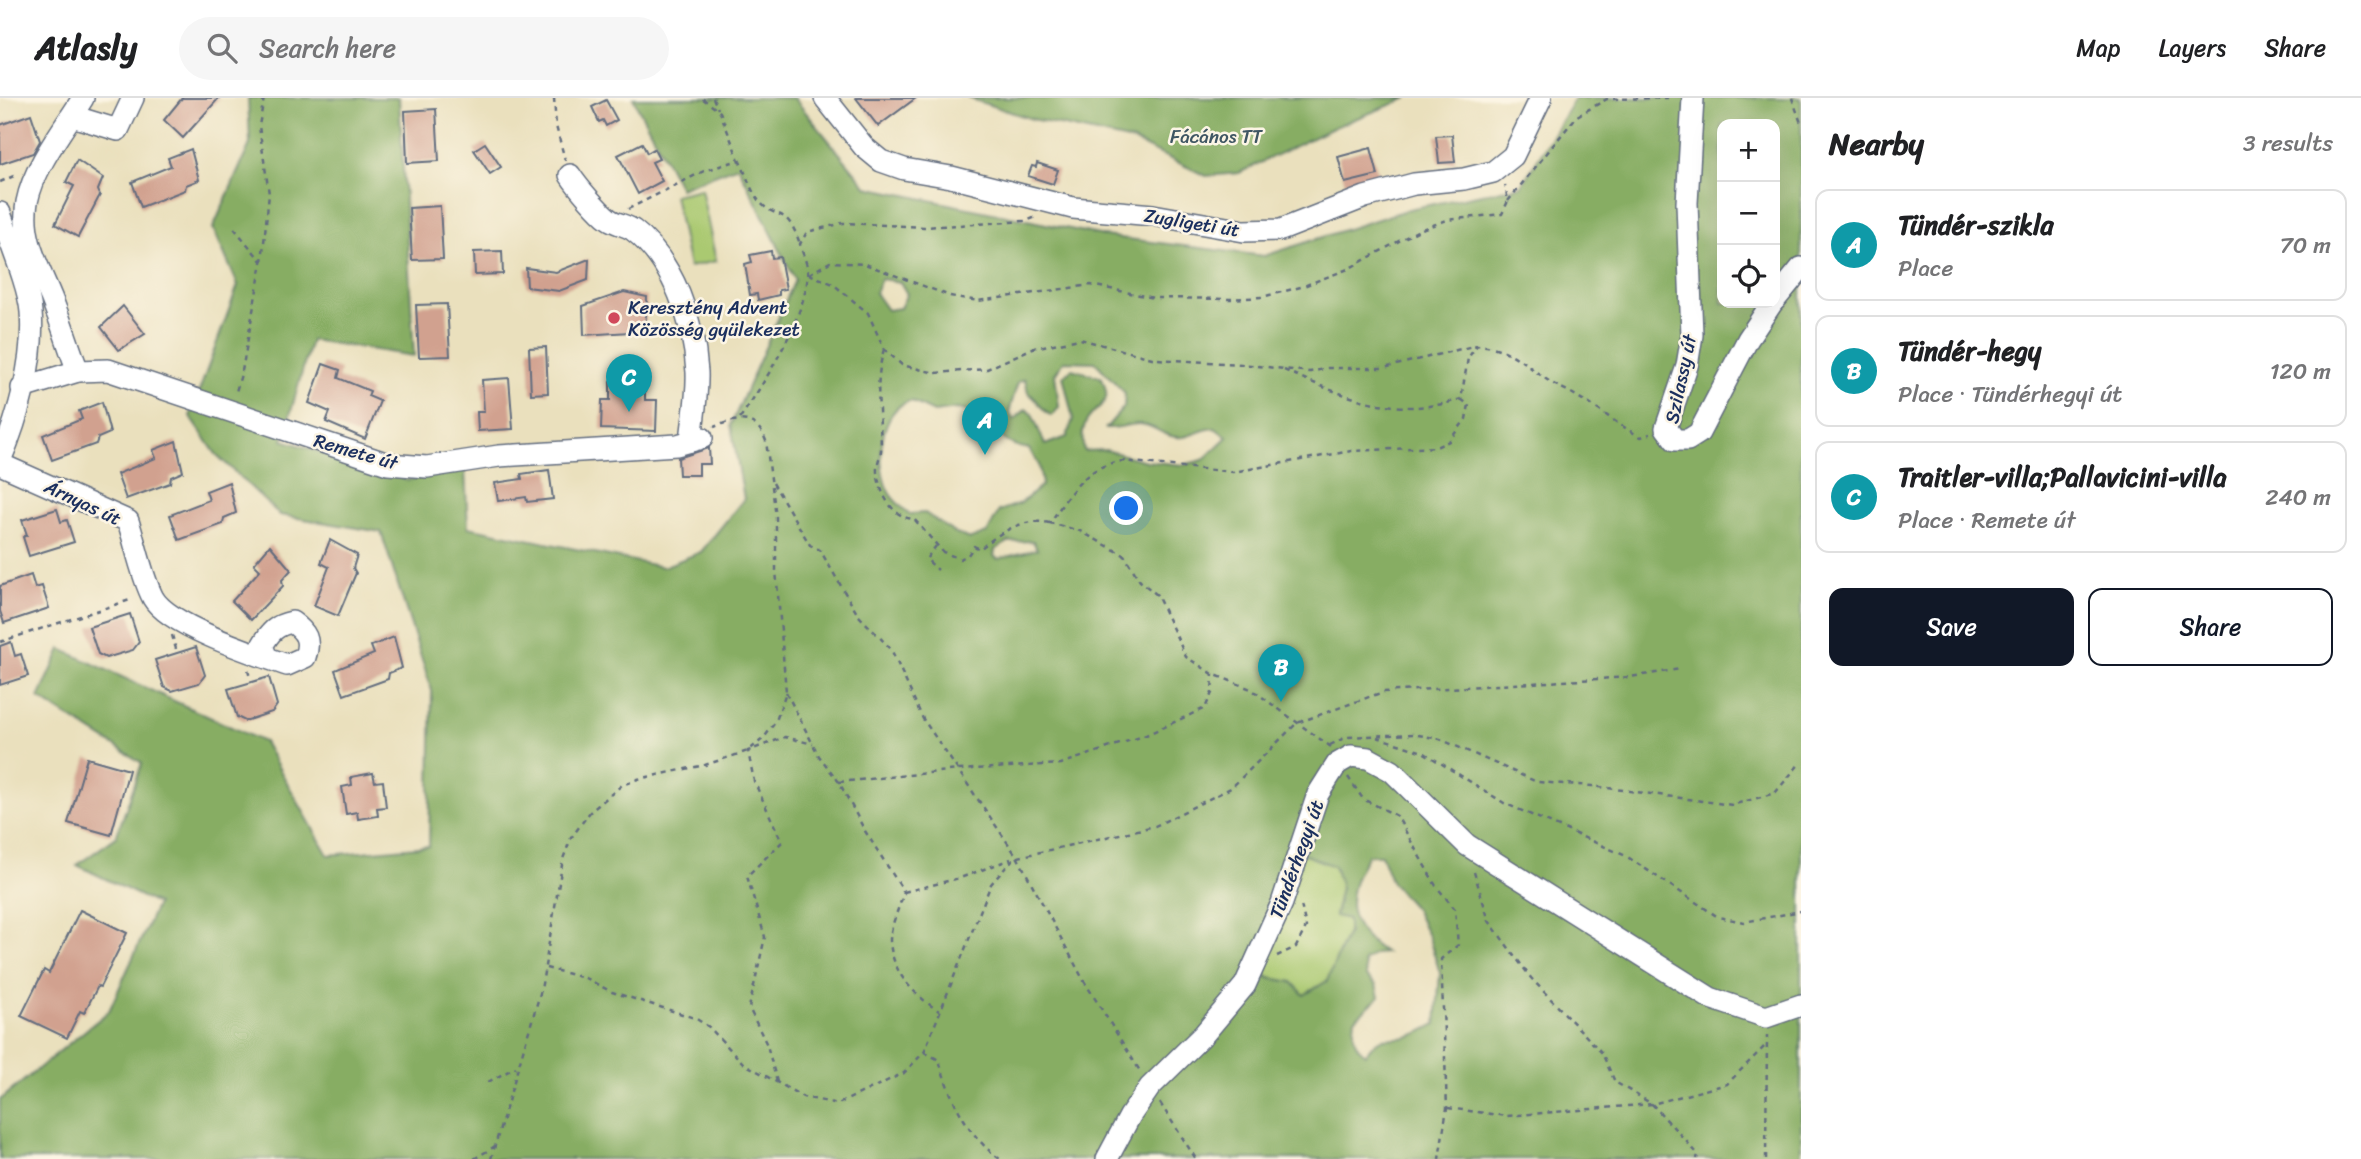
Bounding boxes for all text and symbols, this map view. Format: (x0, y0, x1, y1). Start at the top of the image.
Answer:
search box (179, 17, 669, 80)
text: Atlasly (35, 19, 137, 77)
text: Search here (259, 25, 396, 71)
text: Map (2076, 27, 2121, 69)
text: Layers (2159, 27, 2226, 69)
text: Share (2264, 27, 2326, 69)
icon: search (203, 29, 241, 67)
text: Nearby (1829, 117, 1924, 171)
map controls (1717, 119, 1780, 308)
button: + (1717, 119, 1780, 182)
park label: Fácános TT (1170, 120, 1263, 153)
text: 3 results (2243, 123, 2333, 164)
button: − (1717, 182, 1780, 245)
street label: Zugligeti út (1142, 199, 1242, 246)
text: Tündér-szikla (1898, 202, 2054, 248)
text: A (1846, 225, 1862, 266)
text: 70 m (2280, 225, 2331, 266)
button: locate (1717, 245, 1780, 308)
text: Place (1898, 248, 1953, 289)
place label: Keresztény Advent Közösség gyülekezet (628, 291, 800, 346)
marker: Keresztény Advent Közösség gyülekezet (606, 310, 622, 326)
text: Tündér-hegy (1898, 328, 2041, 374)
street label: Szilassy út (1655, 330, 1706, 427)
text: B (1847, 351, 1861, 392)
text: 120 m (2270, 351, 2331, 392)
pin: C (606, 354, 652, 412)
text: Place · Tündérhegyi út (1898, 374, 2122, 415)
pin: A (962, 397, 1008, 455)
street label: Remete út (310, 424, 403, 480)
text: Traitler-villa;Pallavicini-villa (1898, 454, 2227, 500)
street label: Árnyas út (38, 470, 127, 535)
text: C (1847, 477, 1861, 518)
text: 240 m (2265, 477, 2331, 518)
your location (1109, 491, 1143, 525)
text: Place · Remete út (1898, 500, 2075, 541)
button: Save (1829, 588, 2074, 666)
button: Share (2088, 588, 2333, 666)
pin: B (1258, 644, 1304, 702)
street label: Tündérhegyi út (1260, 795, 1333, 923)

